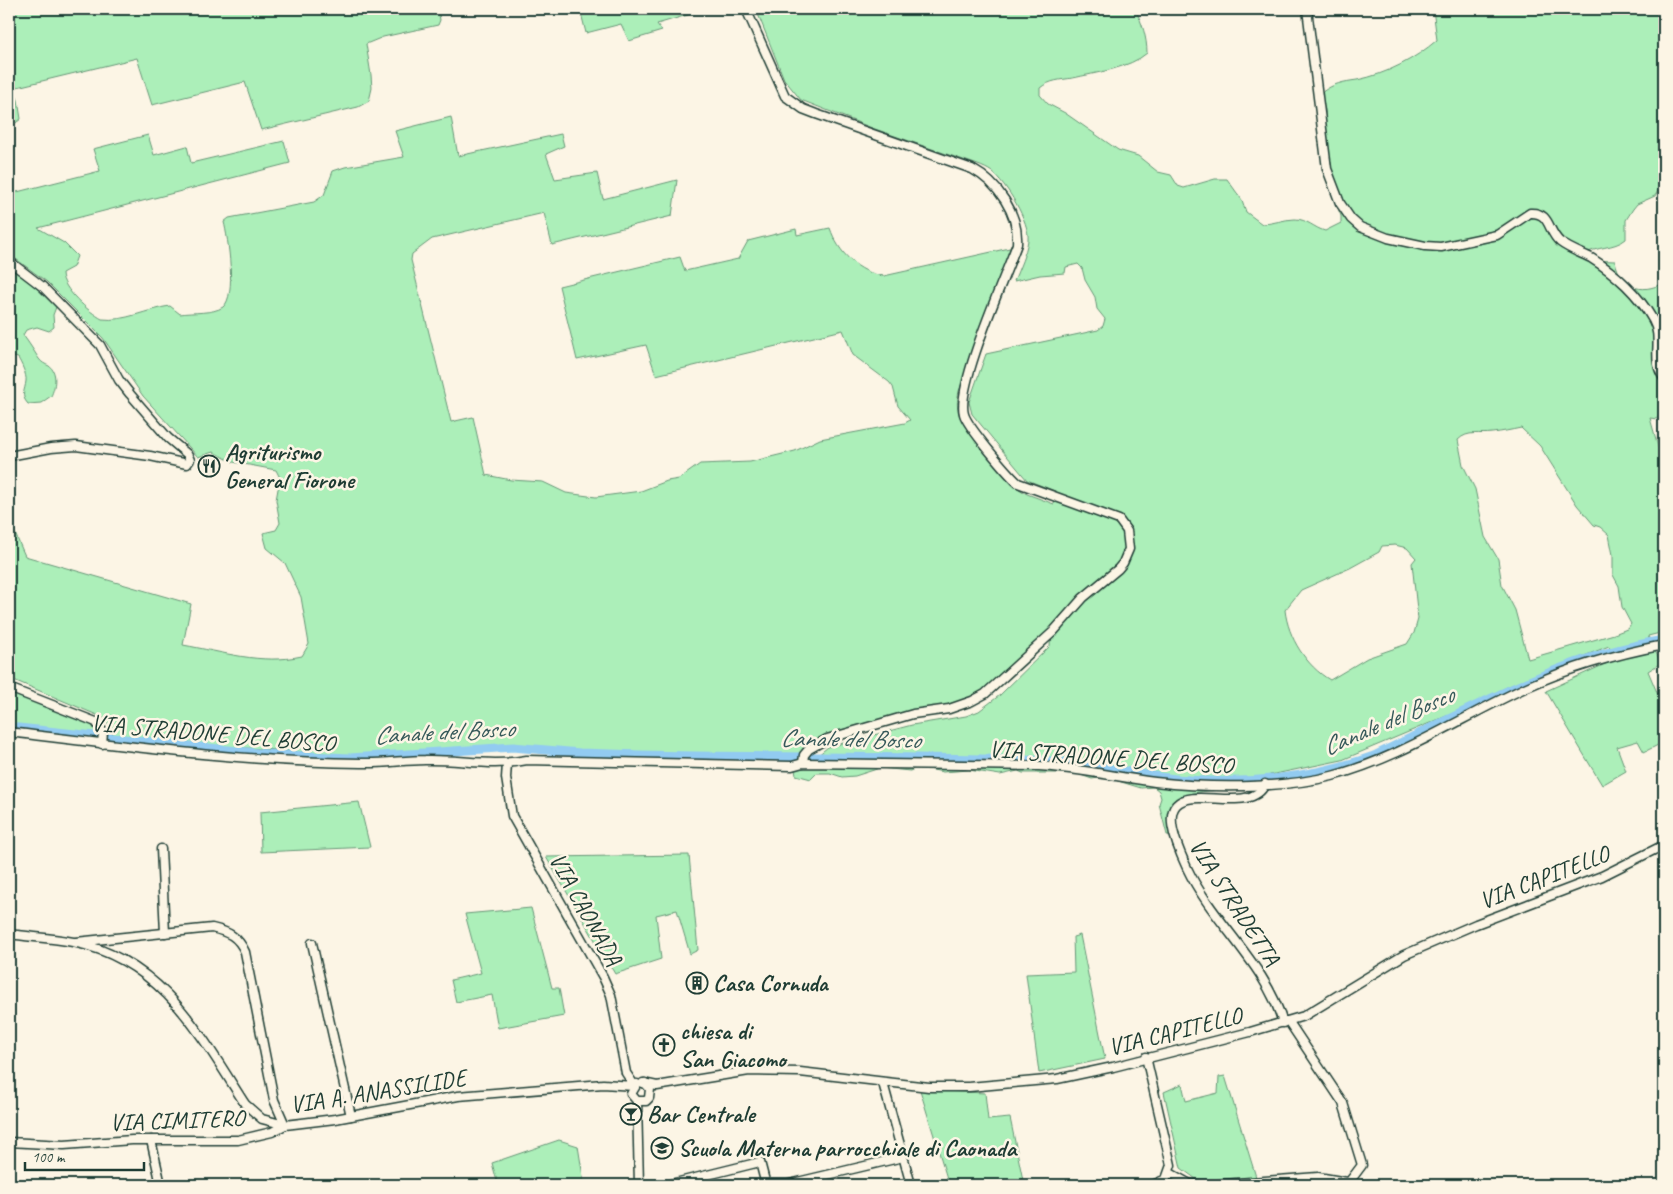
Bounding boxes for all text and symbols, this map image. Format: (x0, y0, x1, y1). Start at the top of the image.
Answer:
place label: Agriturismo General Fiorone (225, 437, 356, 495)
restaurant icon: Agriturismo General Fiorone (197, 454, 221, 478)
water label: Canale del Bosco (1318, 678, 1461, 763)
street label: VIA STRADONE DEL BOSCO (90, 707, 338, 759)
water label: Canale del Bosco (374, 712, 518, 752)
water label: Canale del Bosco (780, 722, 923, 756)
street label: VIA STRADONE DEL BOSCO (988, 734, 1236, 781)
street label: VIA STRADETTA (1183, 833, 1288, 972)
street label: VIA CAPITELLO (1475, 837, 1616, 915)
street label: VIA CAONADA (543, 847, 630, 972)
place label: Casa Cornuda (713, 968, 830, 998)
building icon: Casa Cornuda (685, 971, 709, 995)
street label: VIA CAPITELLO (1105, 999, 1248, 1062)
place label: chiesa di San Giacomo (680, 1016, 788, 1074)
church icon: chiesa di San Giacomo (652, 1033, 676, 1057)
street label: VIA A. ANASSILIDE (288, 1062, 471, 1120)
place label: Bar Centrale (647, 1099, 756, 1129)
bar icon: Bar Centrale (619, 1102, 643, 1126)
street label: VIA CIMITERO (109, 1103, 248, 1137)
place label: Scuola Materna parrocchiale di Caonada (678, 1133, 1019, 1163)
school or university icon: Scuola Materna parrocchiale di Caonada (650, 1136, 674, 1160)
scale bar (25, 1139, 144, 1171)
text: 100 m (32, 1148, 66, 1167)

